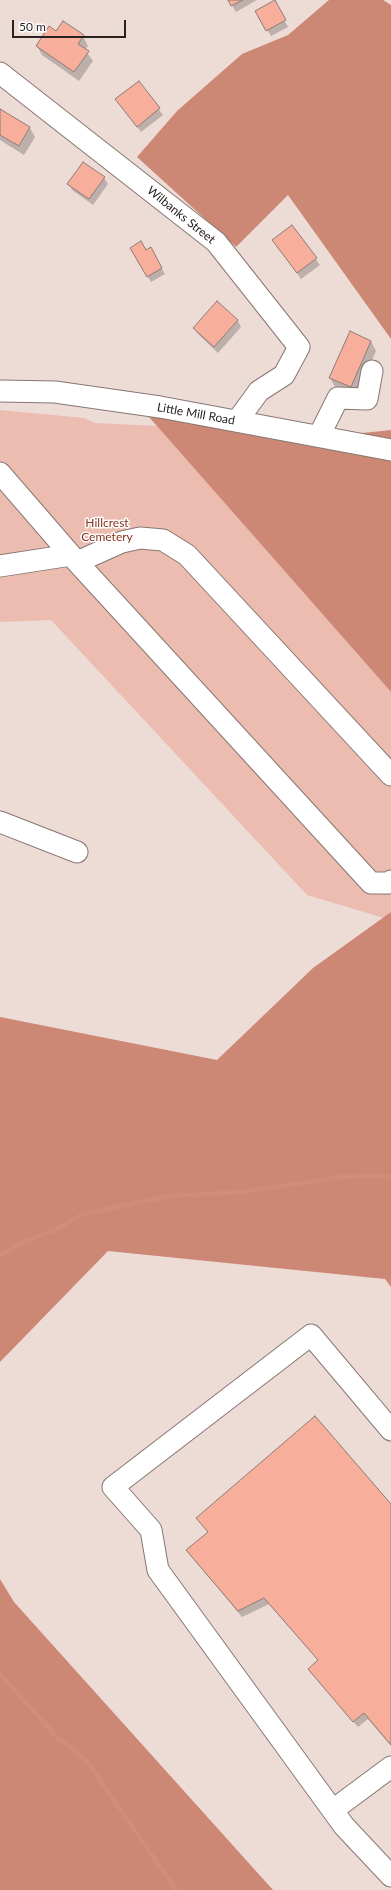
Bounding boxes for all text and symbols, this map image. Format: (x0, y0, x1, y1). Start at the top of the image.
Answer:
scale bar (14, 12, 128, 38)
text: 50 m (19, 19, 46, 34)
street label: Wilbanks Street (144, 183, 218, 247)
street label: Little Mill Road (156, 400, 236, 428)
park label: Hillcrest Cemetery (81, 516, 133, 544)

